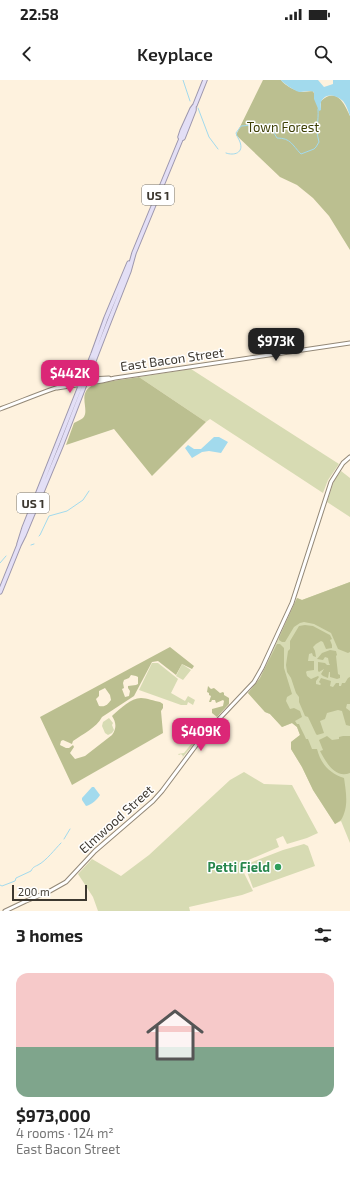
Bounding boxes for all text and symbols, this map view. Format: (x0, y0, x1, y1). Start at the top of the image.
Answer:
text: 22:58 (20, 5, 59, 23)
icon: back (16, 43, 38, 65)
text: Keyplace (137, 43, 213, 65)
icon: search (312, 43, 334, 65)
park label: Town Forest (247, 119, 319, 135)
road number: US 1 (142, 185, 174, 205)
pin: $973K (248, 328, 304, 362)
text: $973K (257, 333, 295, 349)
street label: East Bacon Street (119, 344, 225, 374)
pin: $442K (42, 360, 98, 394)
text: $442K (50, 365, 90, 381)
road number: US 1 (17, 493, 49, 513)
pin: $409K (173, 718, 229, 752)
text: $409K (181, 723, 221, 739)
street label: Elmwood Street (76, 781, 156, 857)
place label: Petti Field (207, 859, 270, 875)
marker: Petti Field (273, 862, 283, 872)
scale bar (12, 883, 87, 902)
text: 200 m (18, 885, 50, 898)
icon: filters (312, 924, 334, 946)
text: 3 homes (16, 925, 83, 945)
icon: home (139, 999, 211, 1071)
text: $973,000 (16, 1105, 91, 1125)
text: 4 rooms · 124 m² (16, 1125, 114, 1141)
text: East Bacon Street (16, 1141, 120, 1157)

